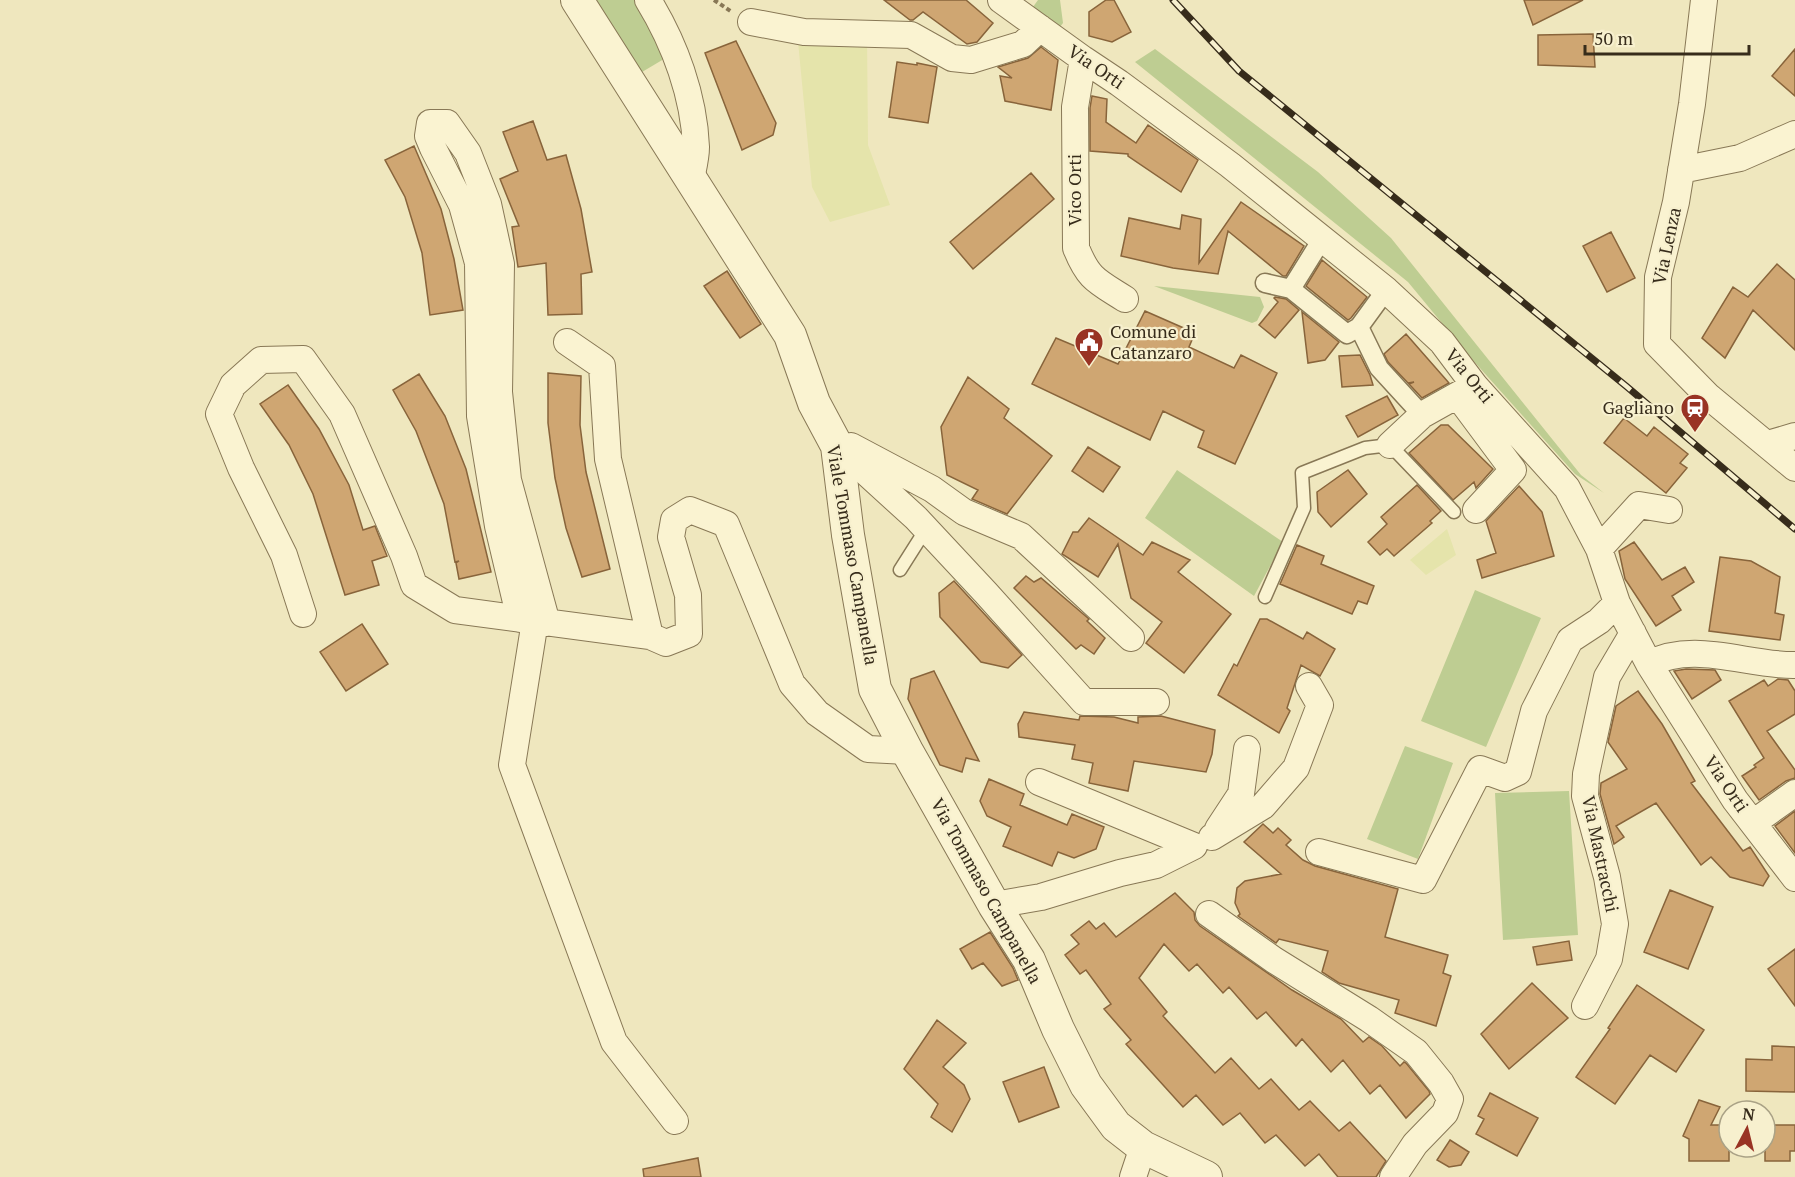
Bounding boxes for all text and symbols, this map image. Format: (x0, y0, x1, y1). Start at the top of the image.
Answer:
scale bar (1585, 18, 1748, 56)
text: 50 m (1594, 26, 1634, 50)
street label: Via Orti (1064, 38, 1130, 94)
street label: Vico Orti (1062, 154, 1086, 226)
street label: Via Lenza (1646, 205, 1686, 287)
place label: Comune di Catanzaro (1110, 319, 1197, 364)
public building icon: Comune di Catanzaro (1073, 326, 1105, 368)
street label: Via Orti (1440, 343, 1499, 408)
station icon: Gagliano (1679, 392, 1711, 434)
place label: Gagliano (1602, 395, 1674, 419)
street label: Viale Tommaso Campanella (822, 443, 884, 667)
street label: Via Orti (1699, 750, 1755, 816)
street label: Via Tommaso Campanella (926, 793, 1048, 988)
street label: Via Mastracchi (1577, 793, 1625, 914)
north arrow (1717, 1099, 1777, 1159)
text: N (1741, 1102, 1756, 1126)

